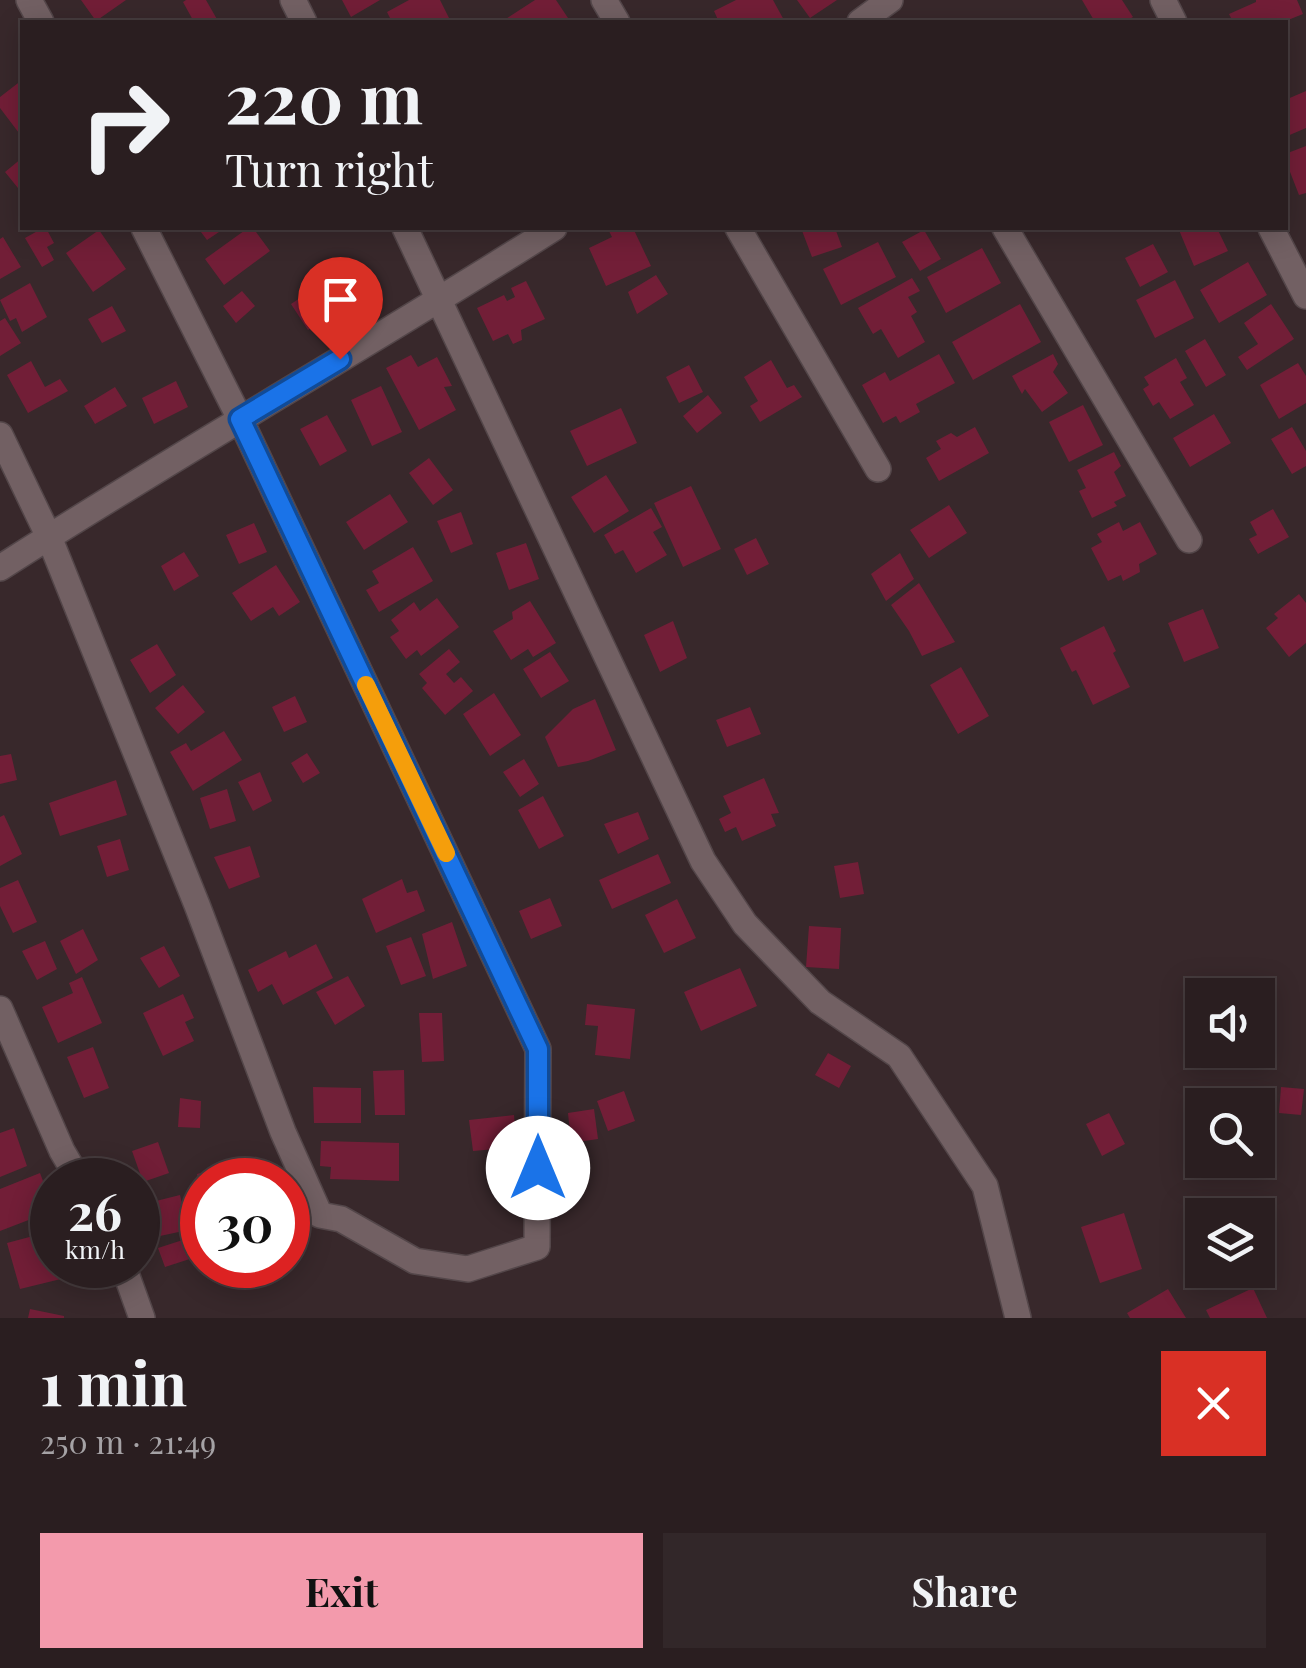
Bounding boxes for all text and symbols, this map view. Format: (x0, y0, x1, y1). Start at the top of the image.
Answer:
text: 220 m (225, 48, 423, 142)
icon: right (60, 60, 190, 190)
text: Turn right (225, 138, 433, 198)
pin (298, 257, 383, 360)
icon: arrive (313, 272, 368, 327)
map controls (1185, 978, 1275, 1288)
button: sound (1185, 978, 1275, 1068)
button: search (1185, 1088, 1275, 1178)
position arrow (486, 1116, 590, 1220)
speed limit sign: 30 (180, 1158, 310, 1288)
text: 26 (68, 1177, 122, 1244)
button: layers (1185, 1198, 1275, 1288)
text: km/h (65, 1232, 125, 1265)
text: 1 min (40, 1341, 187, 1421)
button: close (1161, 1351, 1266, 1456)
text: 250 m · 21:49 (40, 1419, 216, 1462)
button: Exit (40, 1533, 643, 1648)
button: Share (663, 1533, 1266, 1648)

